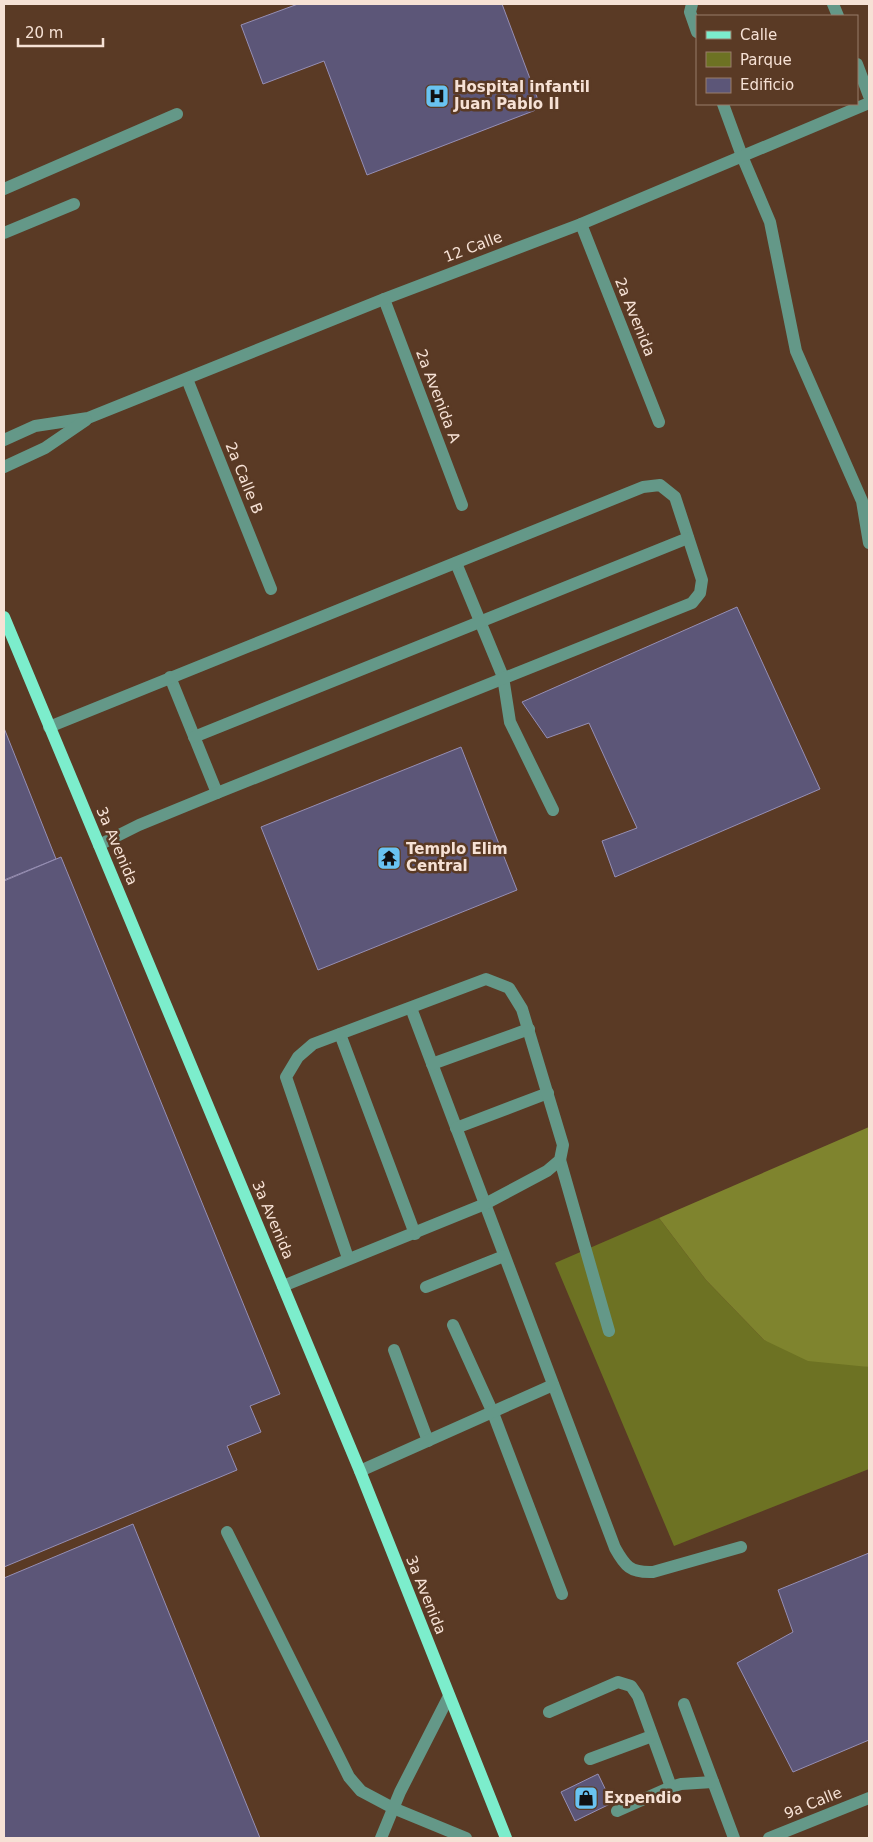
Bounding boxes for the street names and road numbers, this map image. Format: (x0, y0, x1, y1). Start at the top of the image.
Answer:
street label: 12 Calle (441, 228, 505, 266)
street label: 2a Avenida (611, 275, 659, 359)
street label: 2a Avenida A (412, 347, 464, 446)
street label: 2a Calle B (221, 439, 267, 517)
street label: 3a Avenida (92, 804, 142, 888)
street label: 3a Avenida (248, 1178, 298, 1262)
street label: 3a Avenida (402, 1553, 450, 1637)
street label: 9a Calle (781, 1783, 845, 1823)

